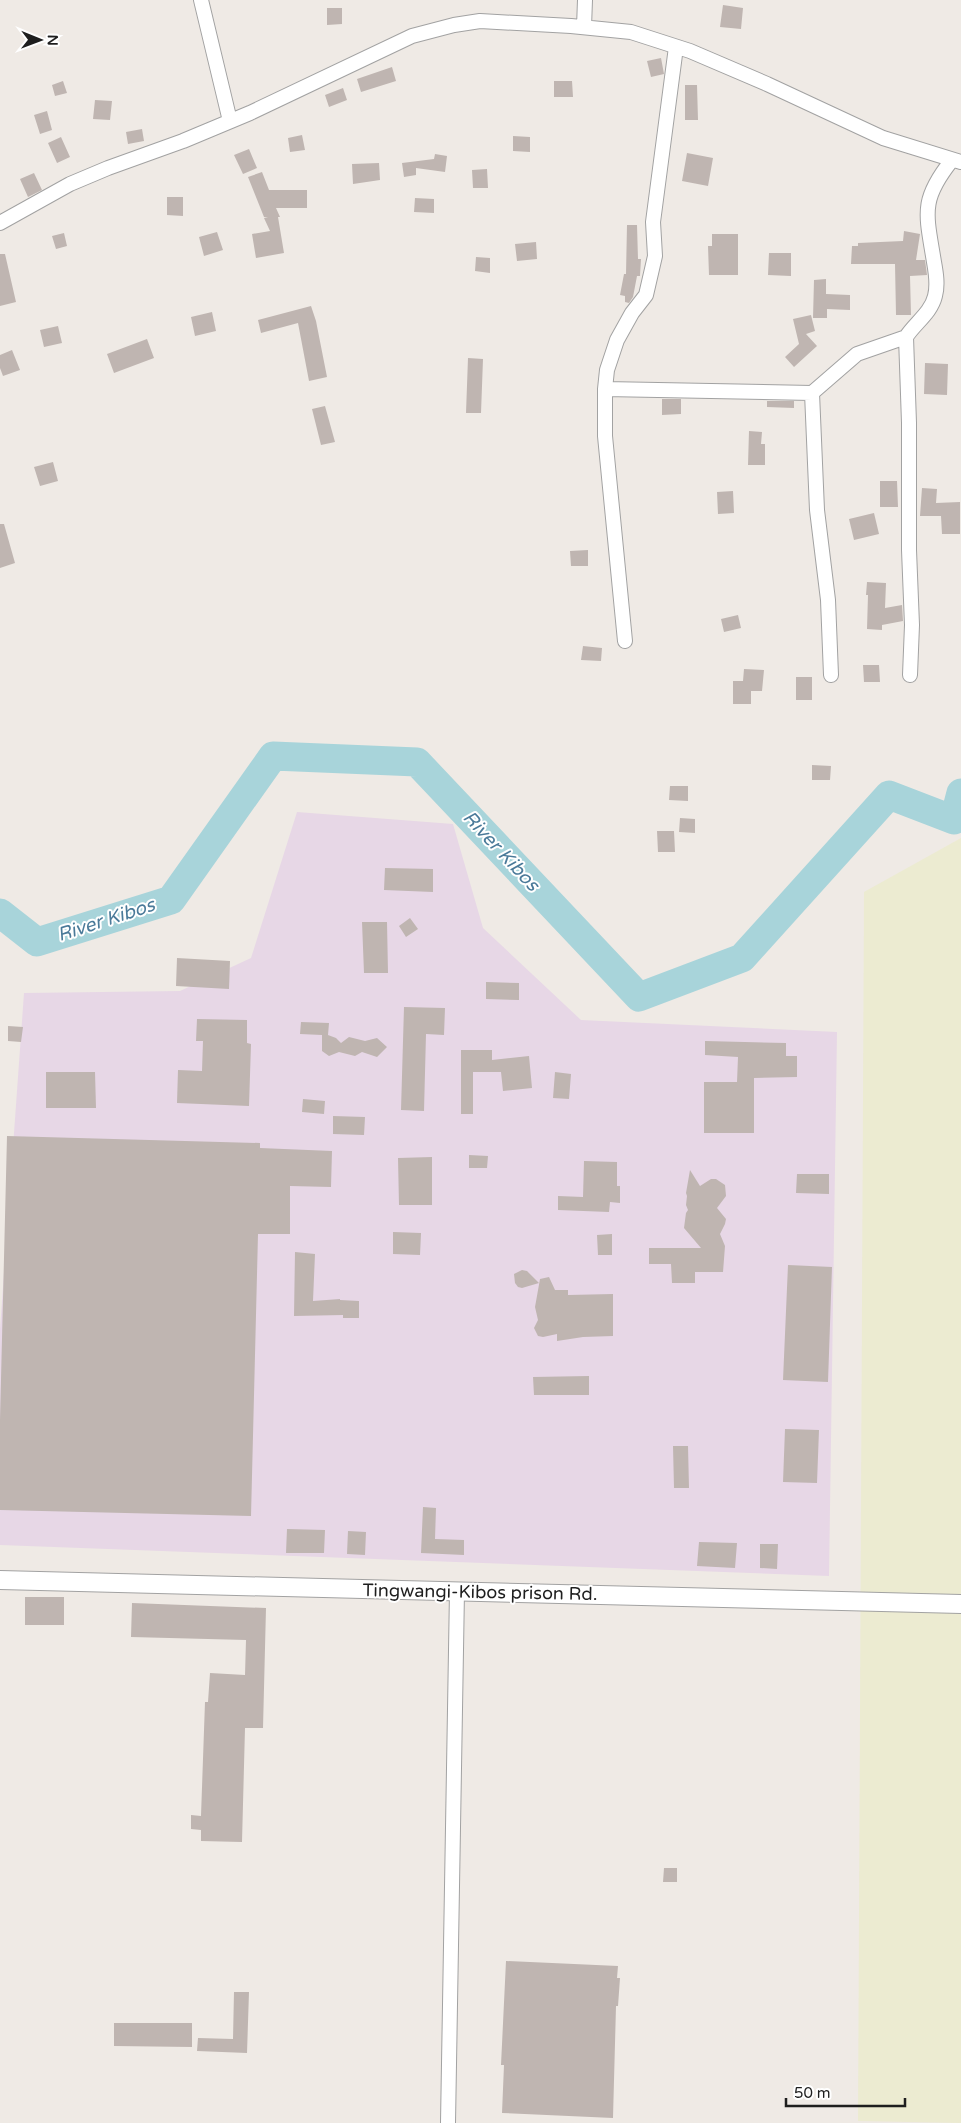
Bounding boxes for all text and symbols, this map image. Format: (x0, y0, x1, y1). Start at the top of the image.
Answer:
north arrow (15, 15, 65, 65)
text: N (44, 34, 61, 46)
water label: River Kibos (458, 806, 545, 897)
water label: River Kibos (54, 893, 159, 946)
street label: Tingwangi-Kibos prison Rd. (362, 1579, 598, 1605)
scale bar (786, 2076, 905, 2108)
text: 50 m (794, 2084, 831, 2102)

